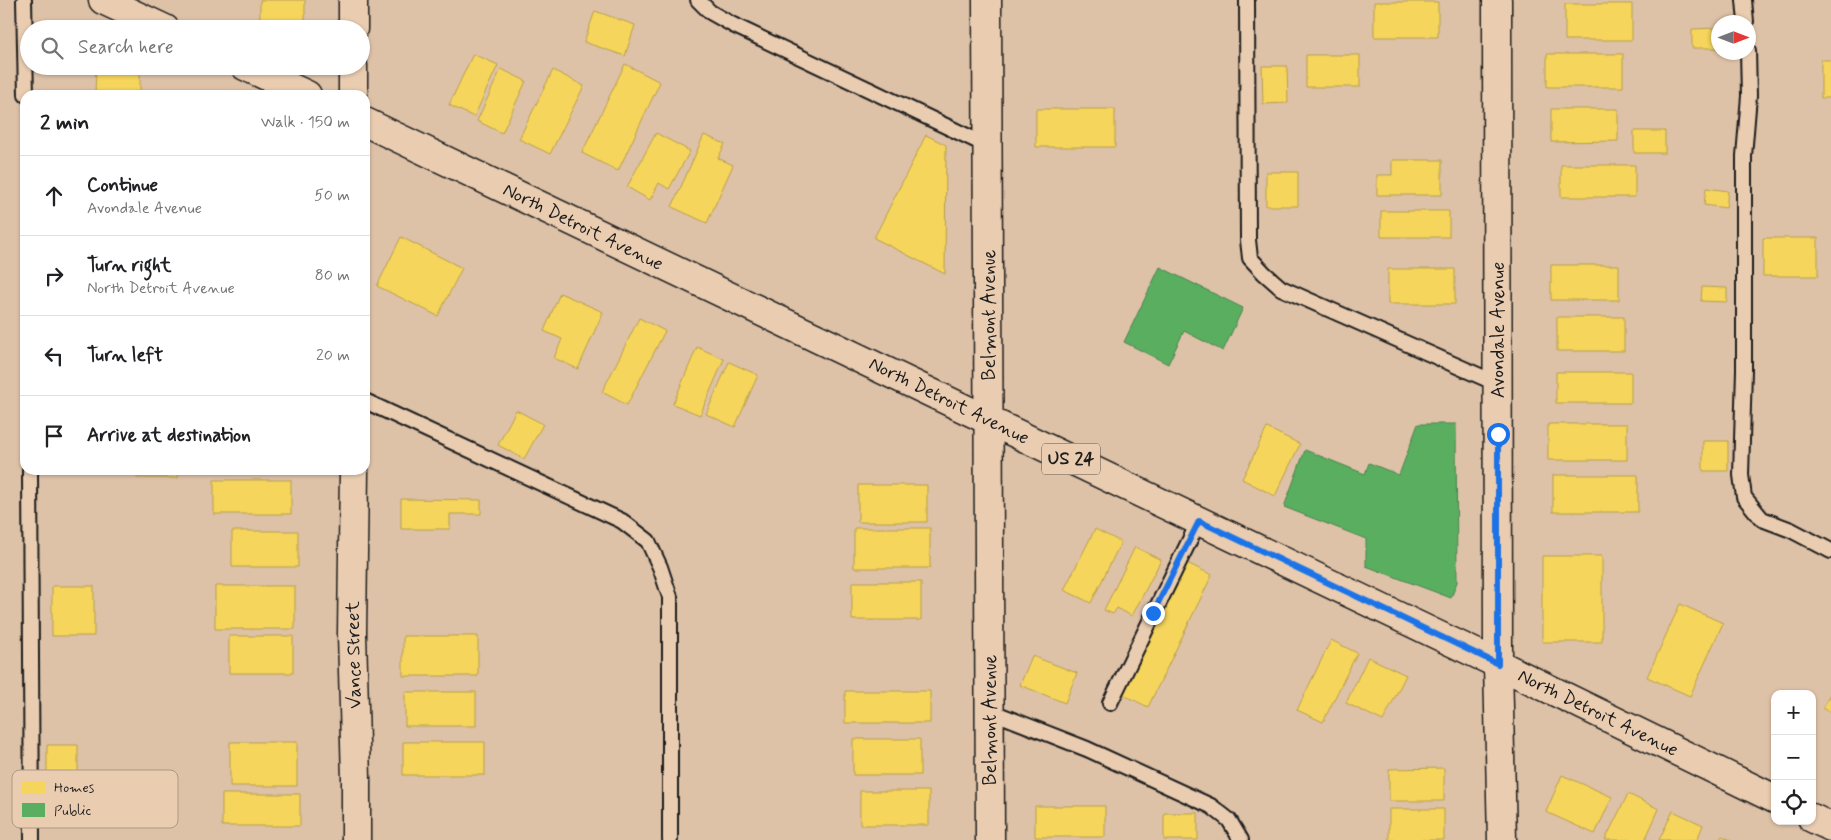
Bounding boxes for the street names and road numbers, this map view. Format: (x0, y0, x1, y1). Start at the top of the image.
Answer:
street label: North Detroit Avenue (499, 177, 667, 277)
street label: Belmont Avenue (977, 249, 1002, 380)
street label: Avondale Avenue (1486, 262, 1511, 398)
street label: North Detroit Avenue (865, 351, 1033, 451)
road number: US 24 (1042, 444, 1100, 474)
street label: Vance Street (341, 601, 367, 709)
street label: Belmont Avenue (978, 654, 1003, 785)
street label: North Detroit Avenue (1514, 663, 1682, 763)

